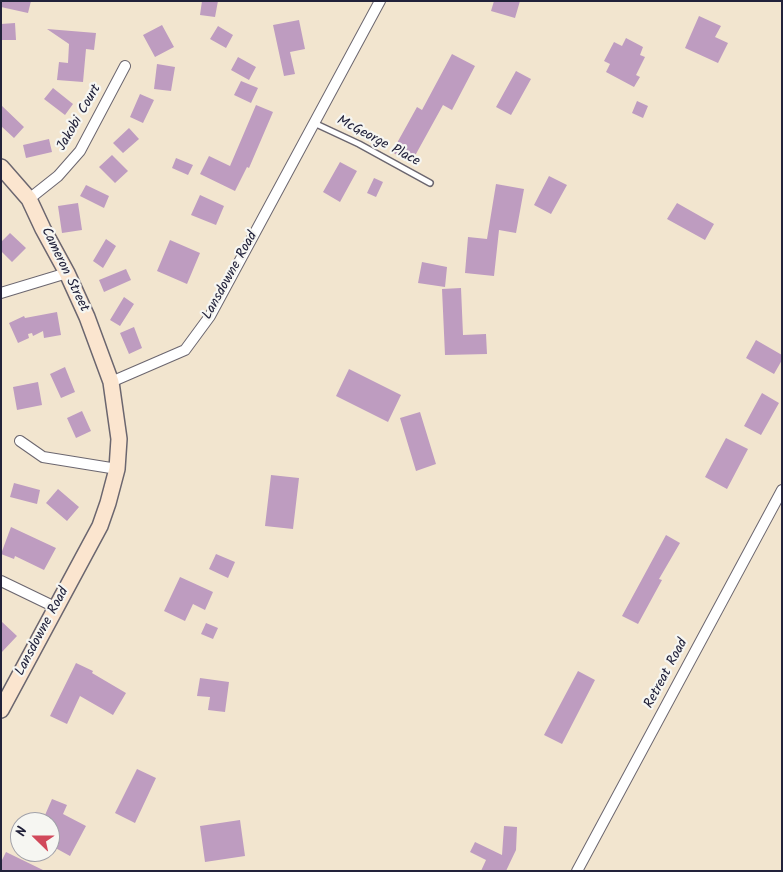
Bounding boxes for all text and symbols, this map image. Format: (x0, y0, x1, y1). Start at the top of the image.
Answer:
street label: Jakobi Court (54, 82, 106, 154)
street label: McGeorge Place (334, 113, 422, 171)
street label: Cameron Street (36, 225, 92, 315)
street label: Lansdowne Road (200, 229, 262, 323)
street label: Lansdowne Road (13, 585, 73, 679)
street label: Retreat Road (642, 636, 692, 712)
north arrow (10, 812, 60, 862)
text: N (10, 824, 34, 840)

